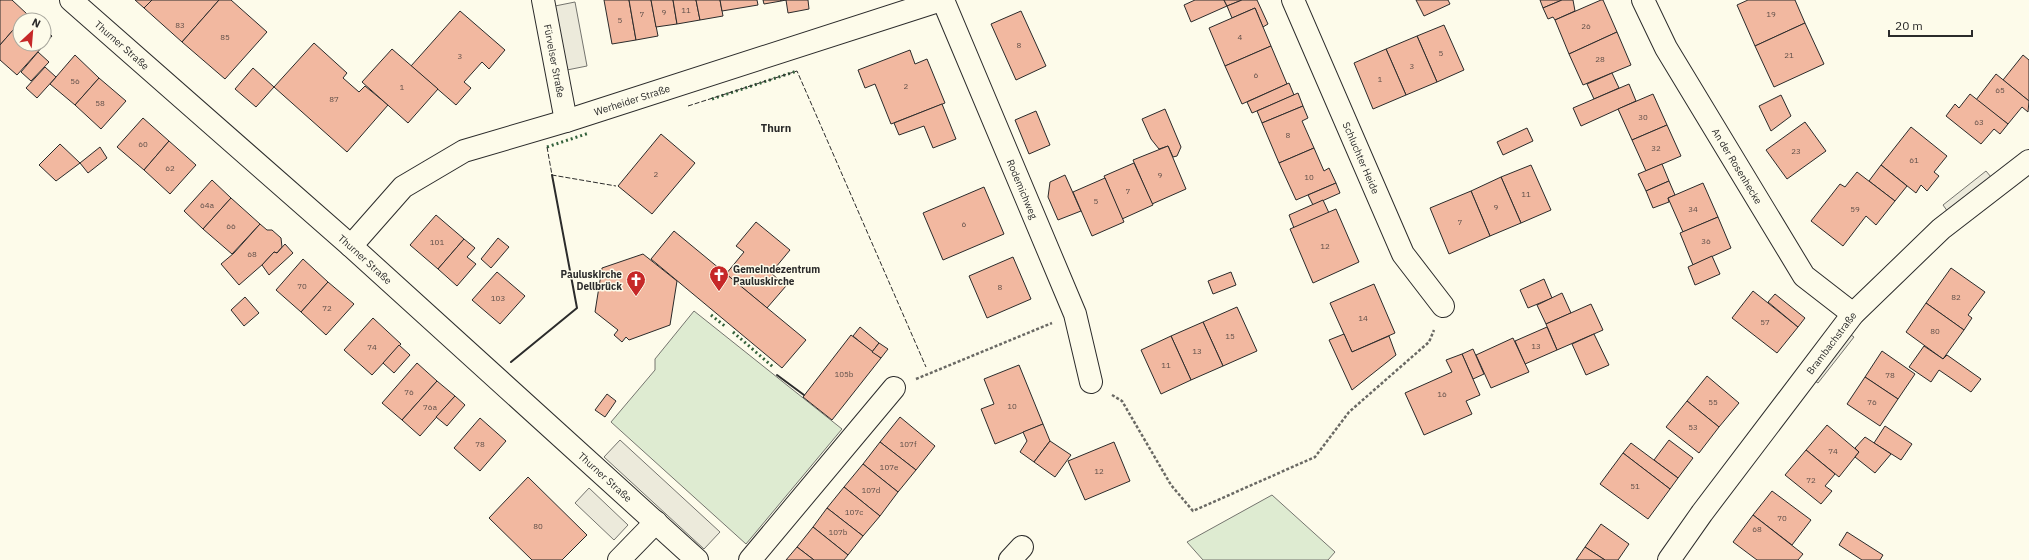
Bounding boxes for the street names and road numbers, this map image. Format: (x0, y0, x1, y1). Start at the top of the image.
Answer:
street label: Thurner Straße (92, 17, 152, 73)
street label: Fürvelser Straße (541, 23, 568, 99)
street label: Werheider Straße (592, 81, 672, 118)
street label: Schluchter Heide (1340, 120, 1383, 196)
street label: An der Rosenhecke (1709, 125, 1766, 207)
street label: Rodemichweg (1004, 157, 1041, 221)
street label: Thurner Straße (336, 231, 395, 287)
street label: Brambachstraße (1803, 309, 1859, 377)
street label: Thurner Straße (576, 449, 635, 505)

